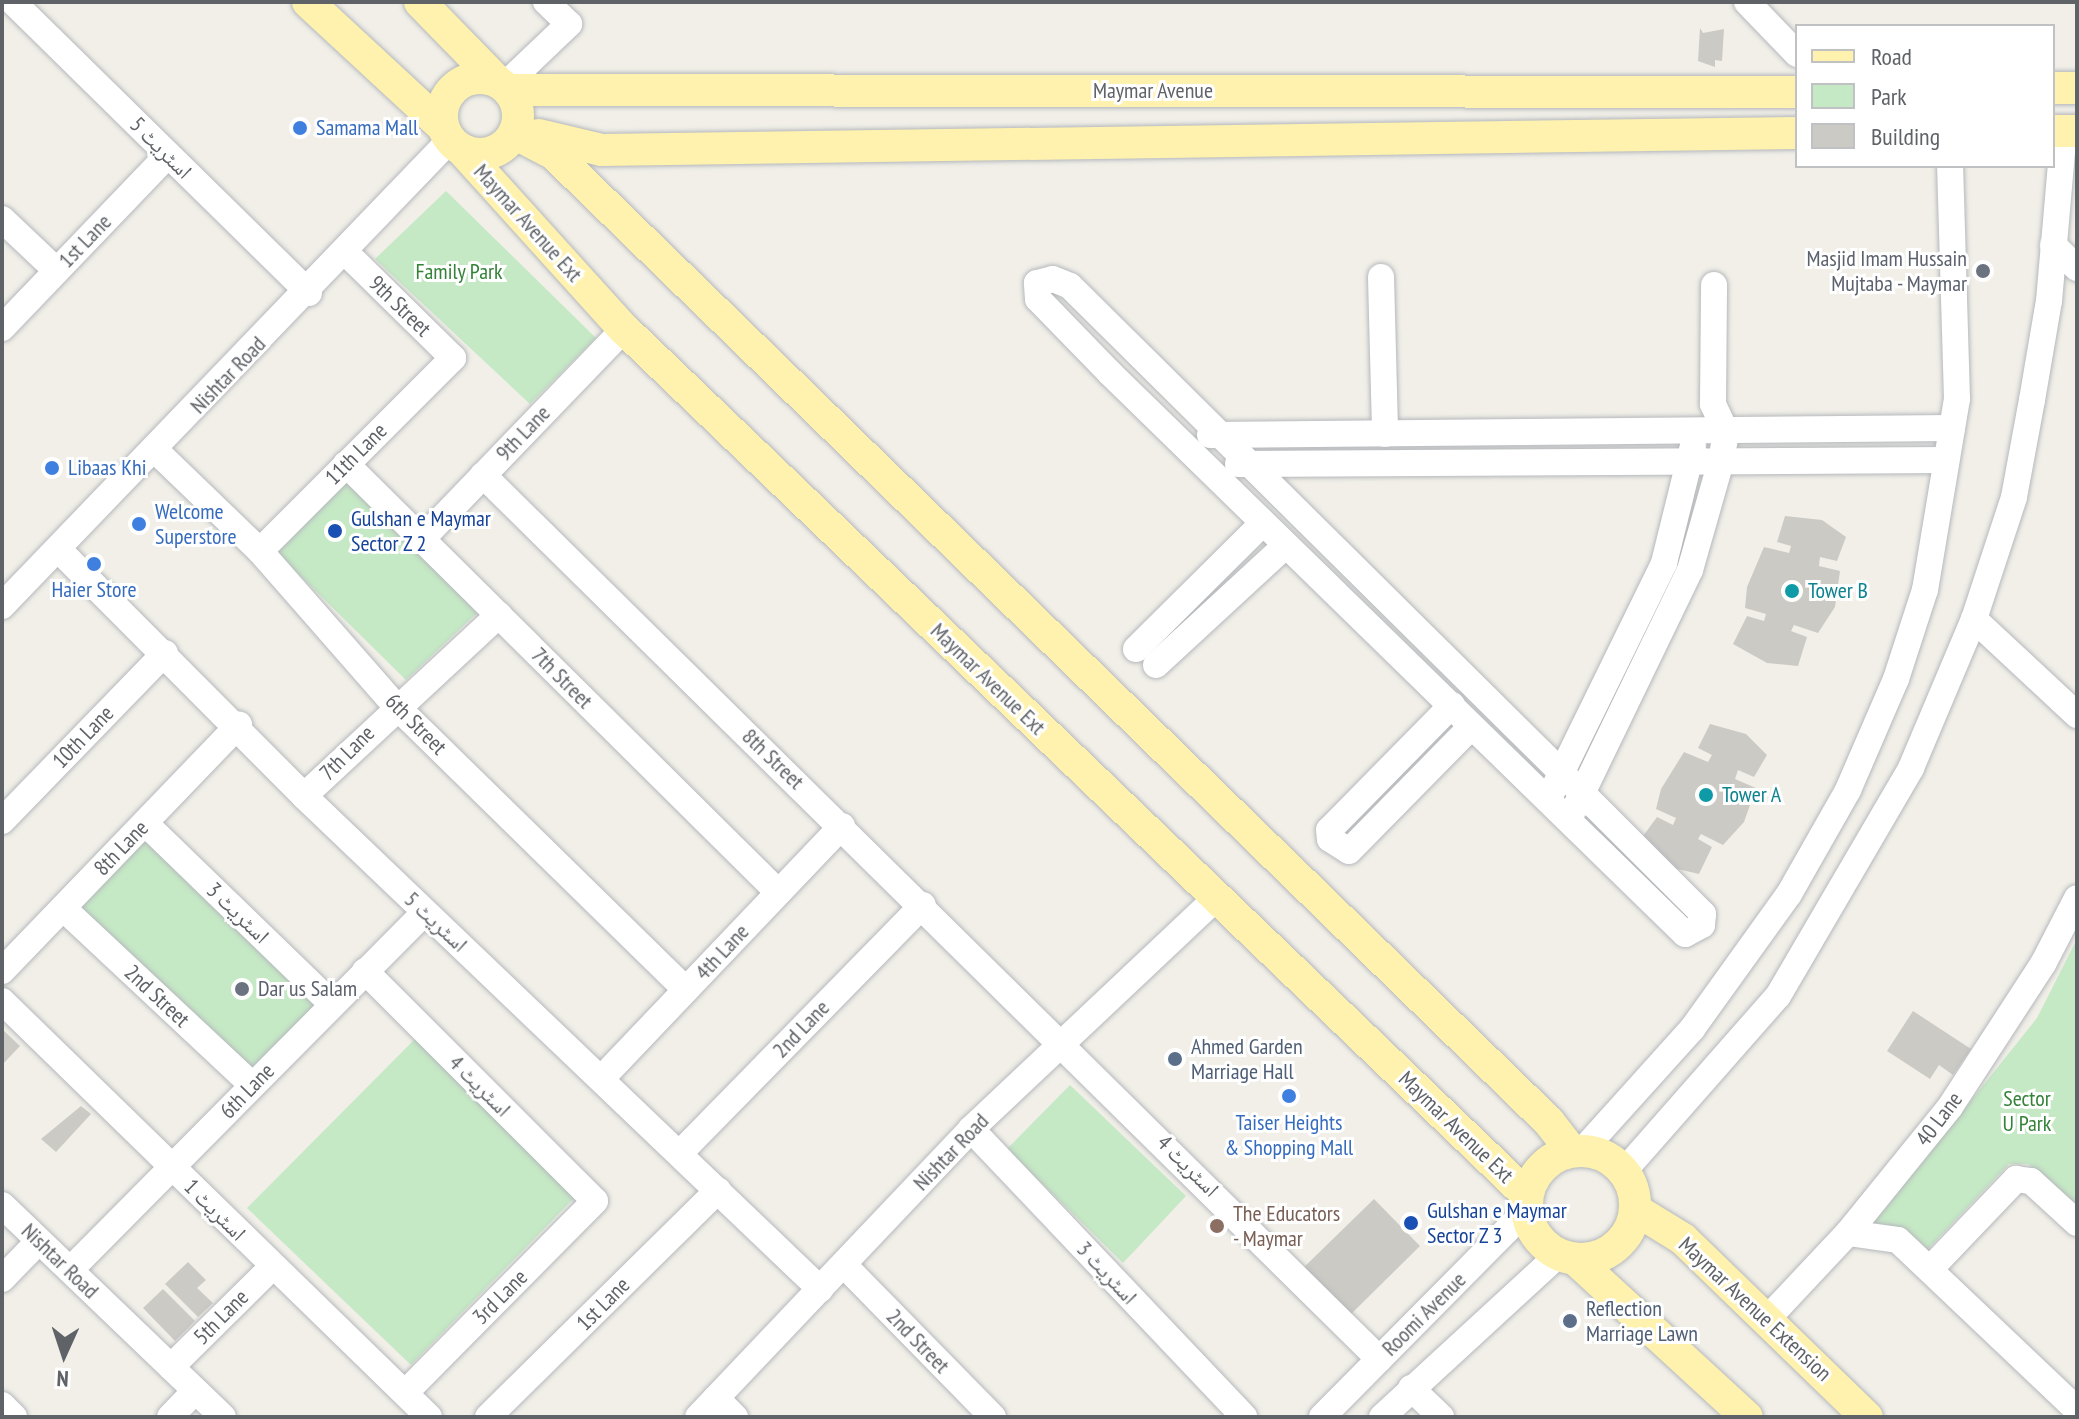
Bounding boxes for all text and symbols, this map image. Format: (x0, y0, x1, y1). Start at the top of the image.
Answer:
legend (1795, 24, 2055, 168)
text: Road (1871, 41, 1912, 72)
street label: Maymar Avenue (1093, 78, 1213, 104)
text: Park (1871, 81, 1907, 112)
street label: اسٹریٹ 5 (125, 112, 197, 184)
place label: Samama Mall (316, 115, 418, 141)
marker: Samama Mall (291, 119, 309, 137)
text: Building (1871, 121, 1940, 152)
street label: Maymar Avenue Ext (468, 159, 588, 287)
street label: 1st Lane (53, 209, 117, 273)
place label: Masjid Imam Hussain Mujtaba - Maymar (1806, 245, 1967, 296)
park label: Family Park (415, 259, 503, 285)
marker: Masjid Imam Hussain Mujtaba - Maymar (1974, 262, 1992, 280)
street label: 9th Street (364, 270, 436, 342)
street label: Nishtar Road (185, 331, 271, 419)
street label: 9th Lane (490, 400, 556, 466)
street label: 11th Lane (320, 418, 392, 490)
place label: Libaas Khi (68, 455, 146, 481)
marker: Libaas Khi (43, 459, 61, 477)
place label: Welcome Superstore (155, 498, 237, 550)
place label: Gulshan e Maymar Sector Z 2 (351, 505, 491, 556)
marker: Welcome Superstore (130, 515, 148, 533)
marker: Gulshan e Maymar Sector Z 2 (326, 522, 344, 540)
marker: Haier Store (85, 555, 103, 573)
place label: Haier Store (51, 577, 137, 603)
place label: Tower B (1808, 578, 1868, 604)
marker: Tower B (1783, 582, 1801, 600)
street label: Maymar Avenue Ext (925, 617, 1051, 741)
street label: 7th Street (526, 642, 598, 714)
street label: 6th Street (380, 688, 452, 760)
street label: 10th Lane (47, 700, 119, 774)
street label: 7th Lane (314, 720, 380, 786)
street label: 8th Street (737, 723, 809, 795)
place label: Tower A (1722, 782, 1782, 808)
marker: Tower A (1697, 786, 1715, 804)
street label: 8th Lane (88, 815, 154, 881)
street label: اسٹریٹ 3 (201, 877, 275, 949)
street label: اسٹریٹ 5 (399, 886, 473, 958)
street label: 4th Lane (690, 919, 754, 985)
street label: 2nd Street (119, 959, 195, 1033)
place label: Dar us Salam (258, 976, 357, 1002)
marker: Dar us Salam (233, 980, 251, 998)
street label: 2nd Lane (767, 995, 835, 1063)
place label: Ahmed Garden Marriage Hall (1191, 1033, 1303, 1084)
street label: اسٹریٹ 4 (444, 1050, 516, 1122)
marker: Ahmed Garden Marriage Hall (1166, 1050, 1184, 1068)
street label: 6th Lane (214, 1058, 280, 1124)
street label: Maymar Avenue Ext (1393, 1065, 1519, 1189)
park label: Sector U Park (2003, 1085, 2051, 1136)
marker: Taiser Heights & Shopping Mall (1280, 1087, 1298, 1105)
street label: 40 Lane (1910, 1087, 1968, 1151)
street label: Nishtar Road (908, 1108, 994, 1196)
place label: Taiser Heights & Shopping Mall (1225, 1109, 1353, 1160)
street label: اسٹریٹ 4 (1152, 1130, 1224, 1202)
street label: اسٹریٹ 1 (179, 1174, 251, 1246)
place label: Gulshan e Maymar Sector Z 3 (1427, 1197, 1567, 1248)
place label: The Educators - Maymar (1233, 1200, 1340, 1252)
marker: Gulshan e Maymar Sector Z 3 (1402, 1214, 1420, 1232)
marker: The Educators - Maymar (1208, 1217, 1226, 1235)
street label: Nishtar Road (16, 1218, 104, 1304)
street label: Maymar Avenue Extension (1673, 1231, 1837, 1387)
street label: اسٹریٹ 3 (1071, 1236, 1143, 1310)
street label: 3rd Lane (467, 1264, 533, 1330)
street label: Roomi Avenue (1376, 1266, 1472, 1362)
street label: 1st Lane (571, 1272, 635, 1336)
street label: 5th Lane (188, 1284, 254, 1350)
place label: Reflection Marriage Lawn (1586, 1295, 1698, 1346)
street label: 2nd Street (881, 1303, 955, 1379)
marker: Reflection Marriage Lawn (1561, 1312, 1579, 1330)
north arrow (24, 1315, 104, 1395)
text: N (56, 1365, 69, 1393)

